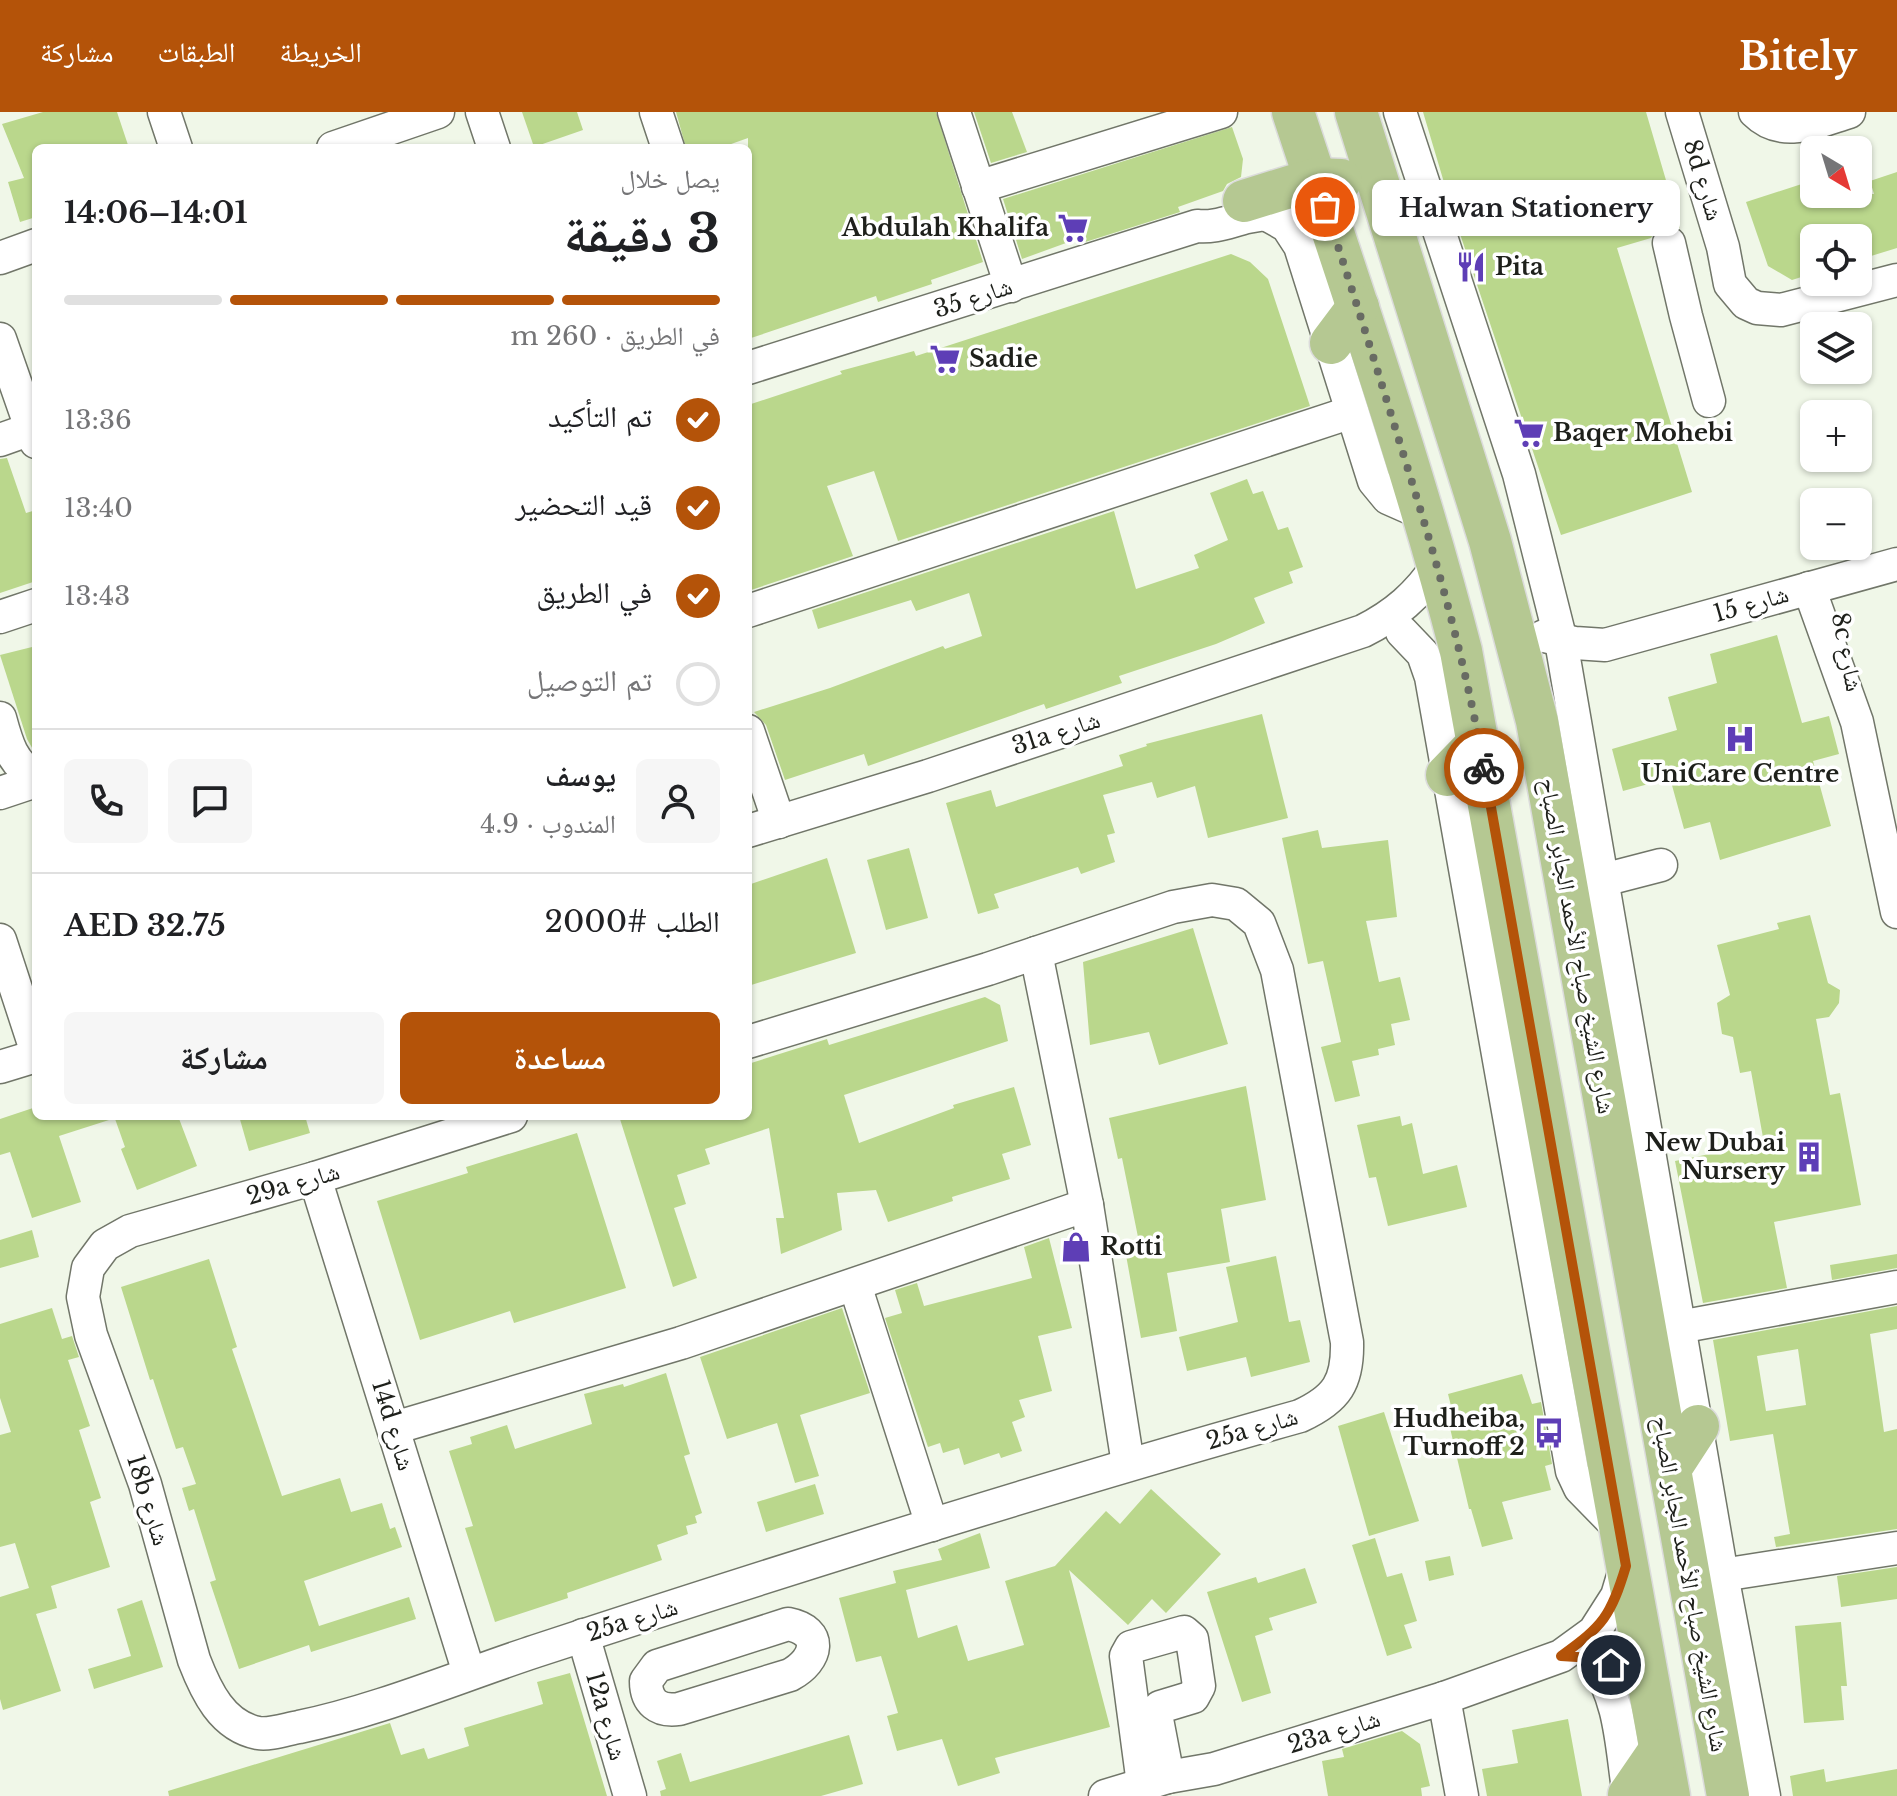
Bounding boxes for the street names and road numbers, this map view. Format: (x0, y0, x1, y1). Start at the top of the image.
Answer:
street label: 8d شارع (1676, 136, 1730, 224)
street label: شارع 35 (930, 271, 1016, 325)
street label: شارع 15 (1710, 579, 1792, 629)
street label: 8c شارع (1825, 610, 1869, 694)
street label: 31a شارع (1008, 705, 1104, 761)
street label: شارع الشيخ صباح الأحمد الجابر الصباح (1533, 776, 1621, 1116)
street label: 29a شارع (243, 1156, 343, 1212)
street label: 14d شارع (365, 1376, 421, 1474)
street label: 25a شارع (1203, 1402, 1301, 1456)
street label: شارع الشيخ صباح الأحمد الجابر الصباح (1646, 1414, 1734, 1754)
street label: 18b شارع (120, 1451, 176, 1549)
street label: 25a شارع (583, 1592, 681, 1648)
street label: 12a شارع (579, 1668, 633, 1764)
street label: 23a شارع (1284, 1704, 1384, 1760)

